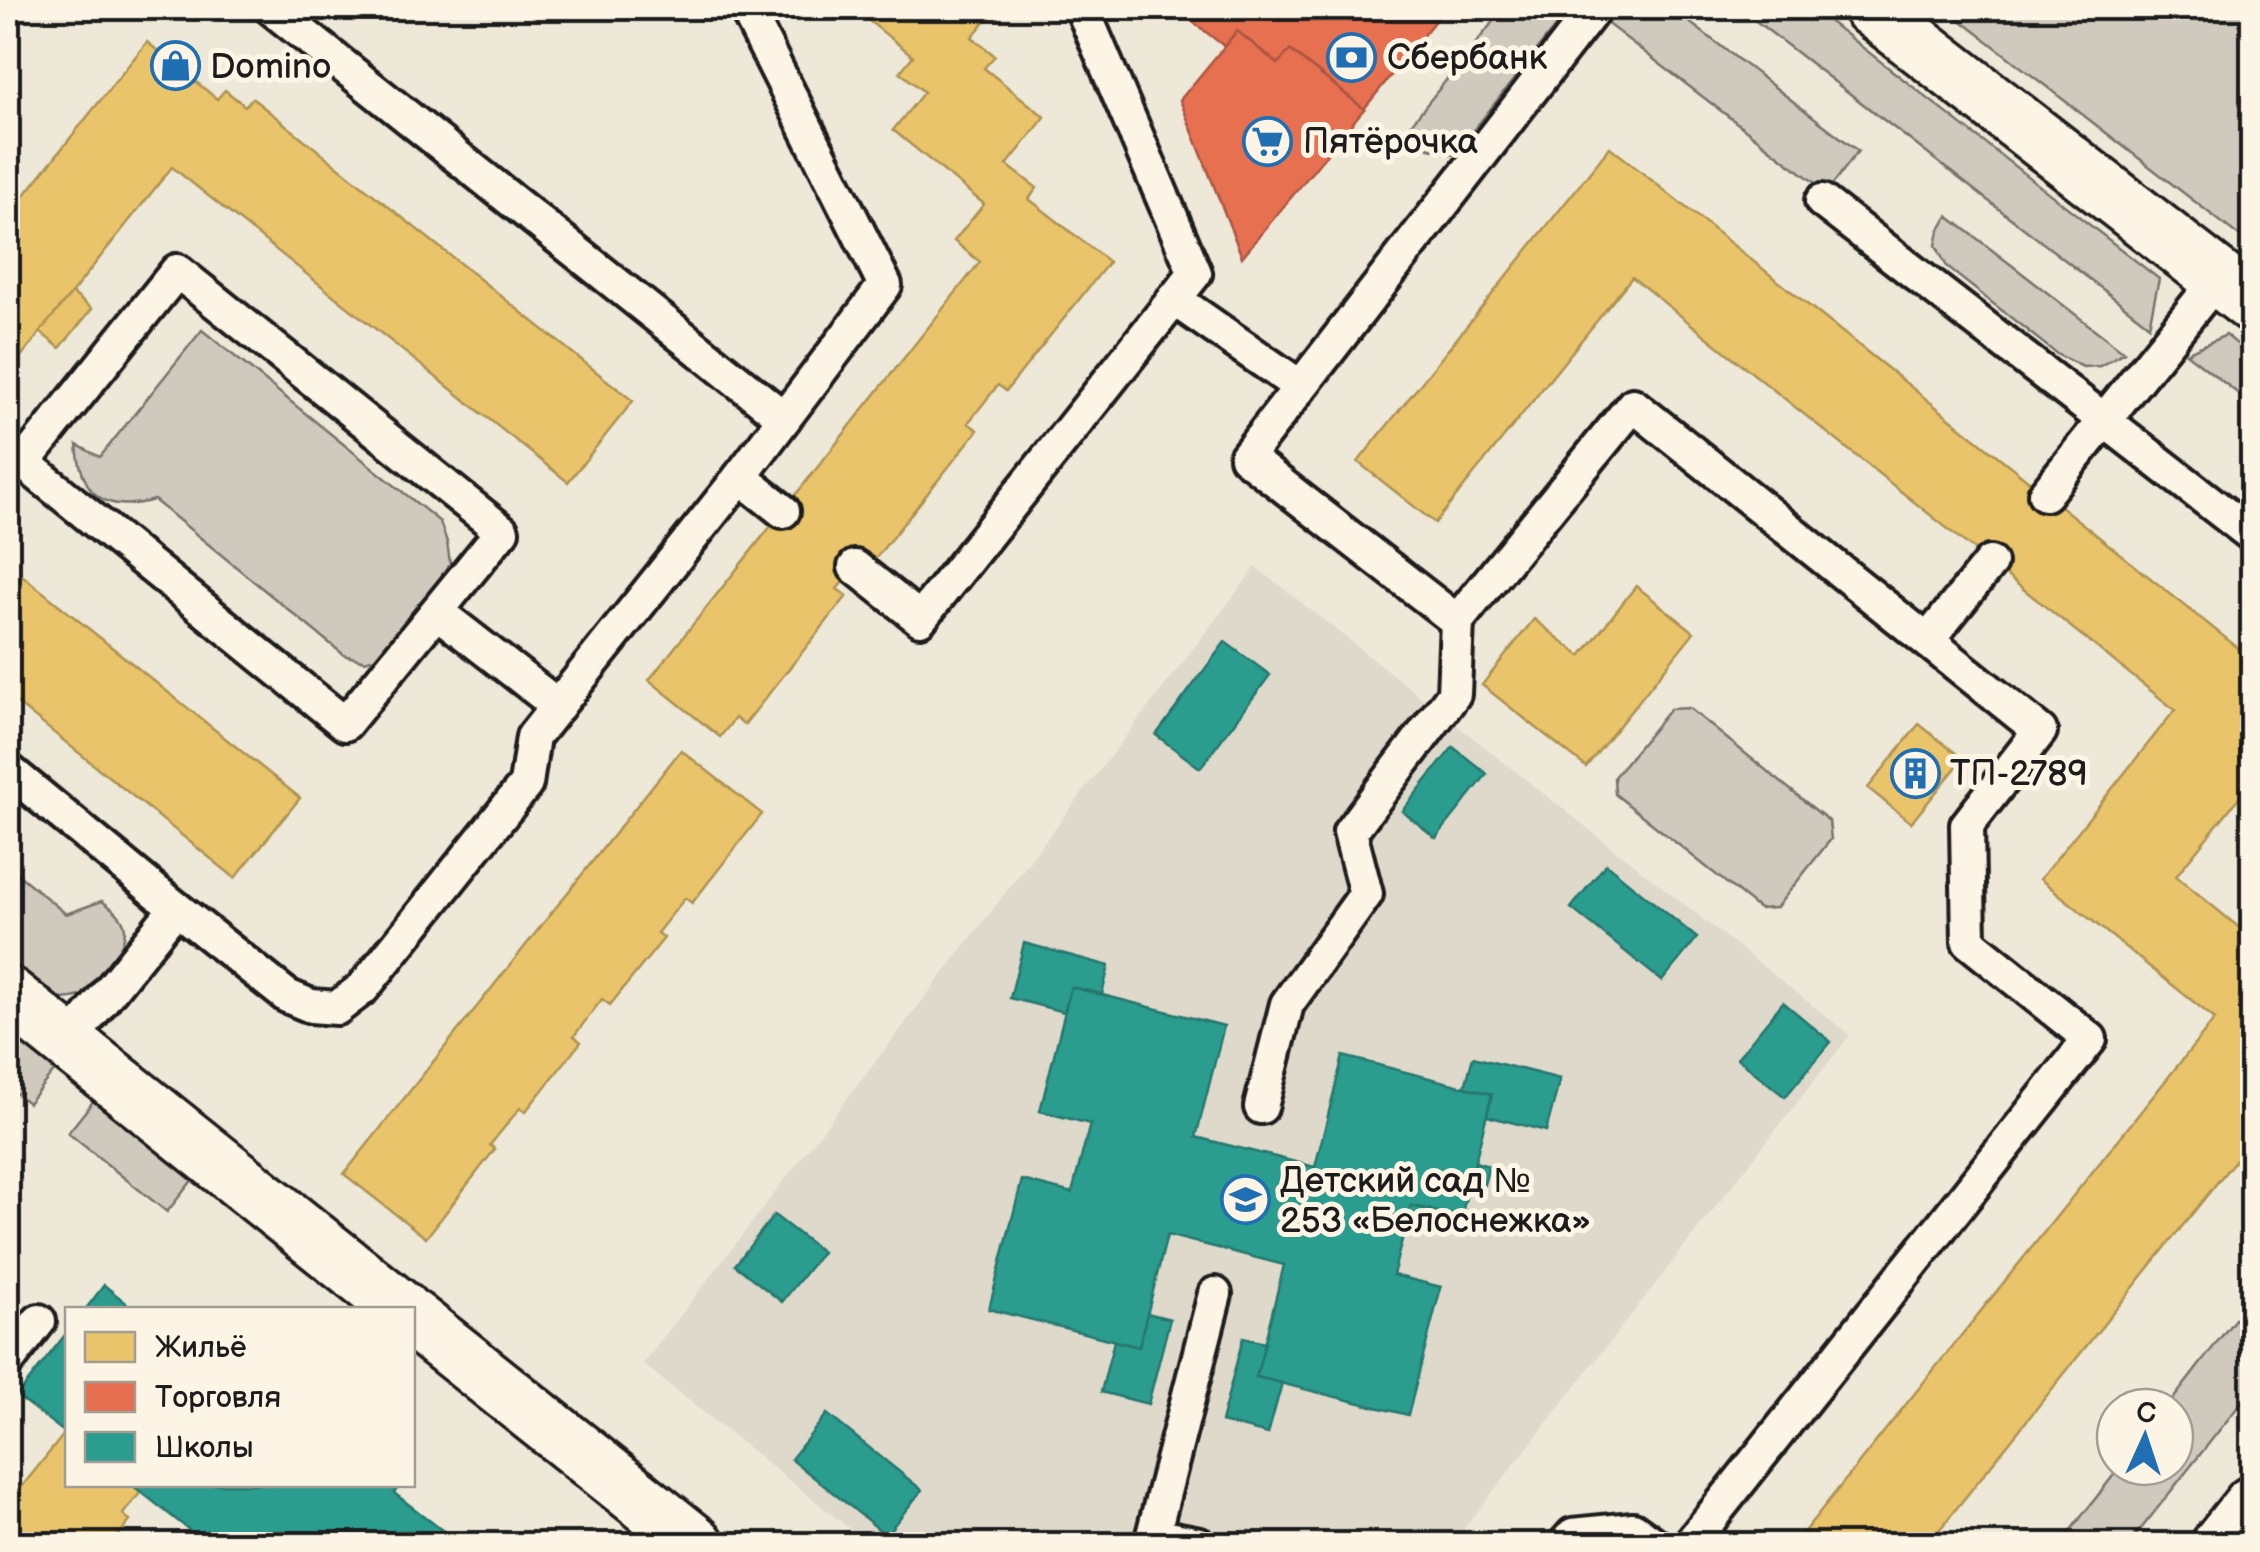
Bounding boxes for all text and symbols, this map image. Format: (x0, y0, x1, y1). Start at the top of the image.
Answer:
bank icon: Сбербанк (1326, 31, 1378, 83)
place label: Сбербанк (1387, 37, 1548, 80)
shop icon: Domino (149, 40, 201, 92)
place label: Domino (210, 46, 332, 89)
supermarket icon: Пятёрочка (1242, 115, 1294, 167)
place label: Пятёрочка (1303, 121, 1479, 164)
building icon: ТП-2789 (1889, 747, 1941, 799)
place label: ТП-2789 (1950, 753, 2088, 796)
place label: Детский сад № 253 «Белоснежка» (1280, 1160, 1591, 1243)
school or university icon: Детский сад № 253 «Белоснежка» (1219, 1174, 1271, 1226)
legend (65, 1307, 415, 1487)
text: Жильё (155, 1330, 246, 1366)
text: Торговля (155, 1380, 281, 1416)
north arrow (2095, 1387, 2195, 1487)
text: С (2136, 1397, 2157, 1431)
text: Школы (155, 1430, 253, 1466)

